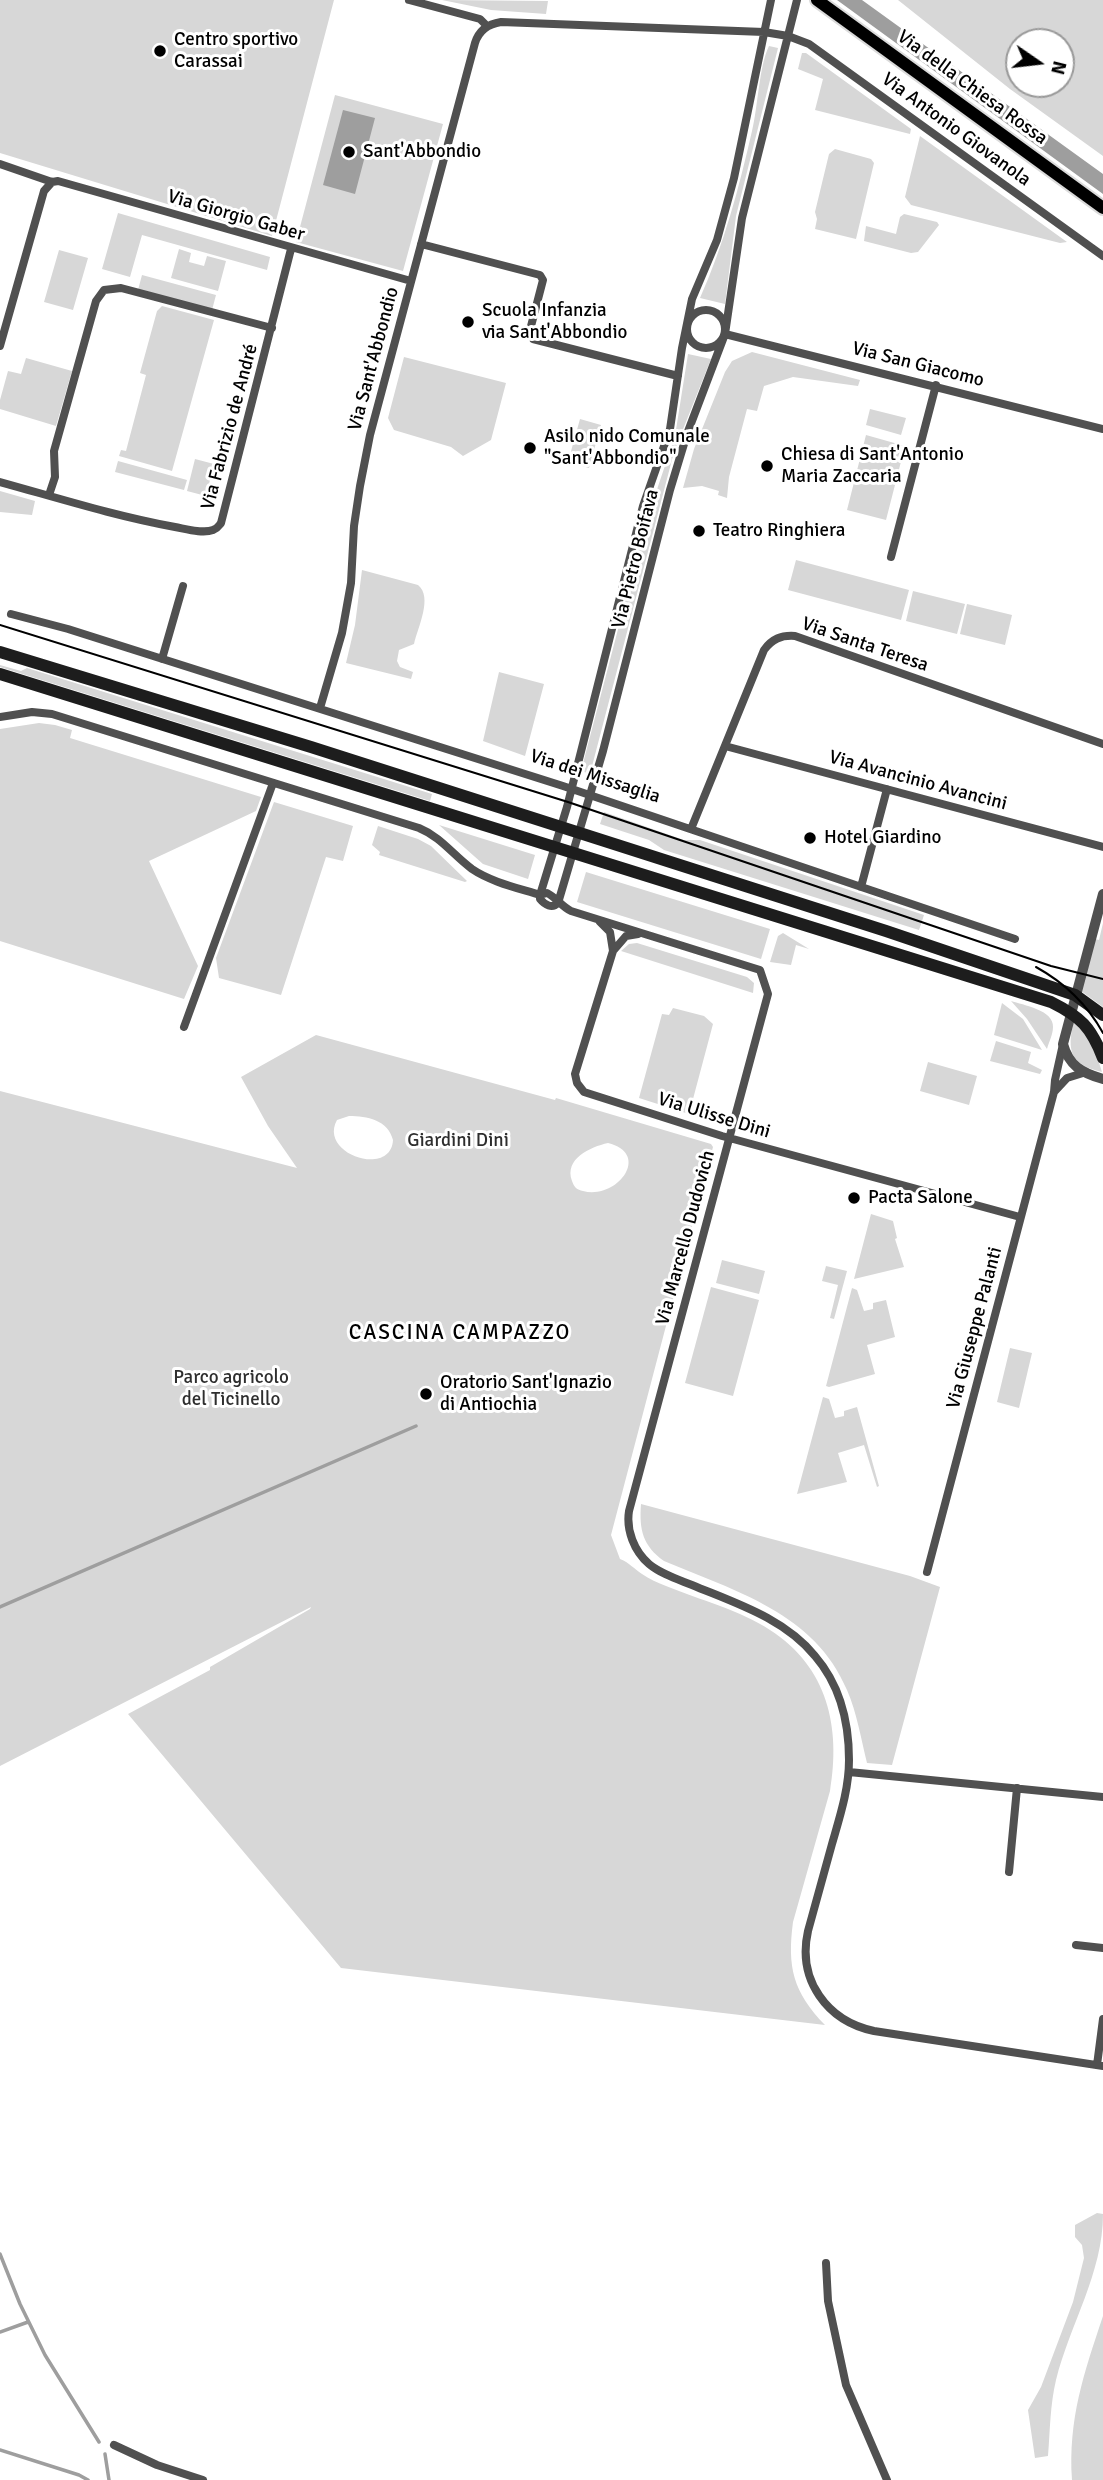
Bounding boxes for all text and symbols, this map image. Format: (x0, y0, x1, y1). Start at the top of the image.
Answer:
street label: Via della Chiesa Rossa (892, 26, 1052, 150)
north arrow (1005, 28, 1075, 98)
place label: Centro sportivo Carassai (174, 29, 298, 73)
marker: Centro sportivo Carassai (152, 43, 168, 59)
text: N (1045, 58, 1072, 77)
street label: Via Antonio Giovanola (877, 68, 1035, 192)
place label: Sant'Abbondio (363, 141, 481, 163)
marker: Sant'Abbondio (341, 144, 357, 160)
street label: Via Giorgio Gaber (165, 186, 307, 246)
street label: Via Sant'Abbondio (344, 285, 404, 433)
place label: Scuola Infanzia via Sant'Abbondio (482, 300, 627, 344)
marker: Scuola Infanzia via Sant'Abbondio (460, 314, 476, 330)
street label: Via San Giacomo (850, 338, 986, 392)
street label: Via Fabrizio de André (197, 342, 263, 512)
place label: Asilo nido Comunale "Sant'Abbondio" (544, 426, 710, 470)
marker: Asilo nido Comunale "Sant'Abbondio" (522, 440, 538, 456)
place label: Chiesa di Sant'Antonio Maria Zaccaria (781, 444, 964, 488)
marker: Chiesa di Sant'Antonio Maria Zaccaria (759, 458, 775, 474)
street label: Via Pietro Boifava (608, 487, 664, 631)
place label: Teatro Ringhiera (713, 520, 845, 542)
marker: Teatro Ringhiera (691, 523, 707, 539)
street label: Via Santa Teresa (799, 613, 931, 677)
street label: Via dei Missaglia (527, 745, 663, 809)
street label: Via Avancinio Avancini (826, 746, 1010, 816)
place label: Hotel Giardino (824, 827, 941, 849)
marker: Hotel Giardino (802, 830, 818, 846)
street label: Via Ulisse Dini (655, 1088, 773, 1144)
park label: Giardini Dini (407, 1130, 509, 1152)
street label: Via Marcello Dudovich (652, 1148, 720, 1328)
place label: Pacta Salone (868, 1187, 973, 1209)
marker: Pacta Salone (846, 1190, 862, 1206)
street label: Via Giuseppe Palanti (942, 1244, 1008, 1412)
district label: CASCINA CAMPAZZO (351, 1320, 569, 1346)
park label: Parco agricolo del Ticinello (173, 1367, 289, 1411)
place label: Oratorio Sant'Ignazio di Antiochia (440, 1372, 612, 1416)
marker: Oratorio Sant'Ignazio di Antiochia (418, 1386, 434, 1402)

